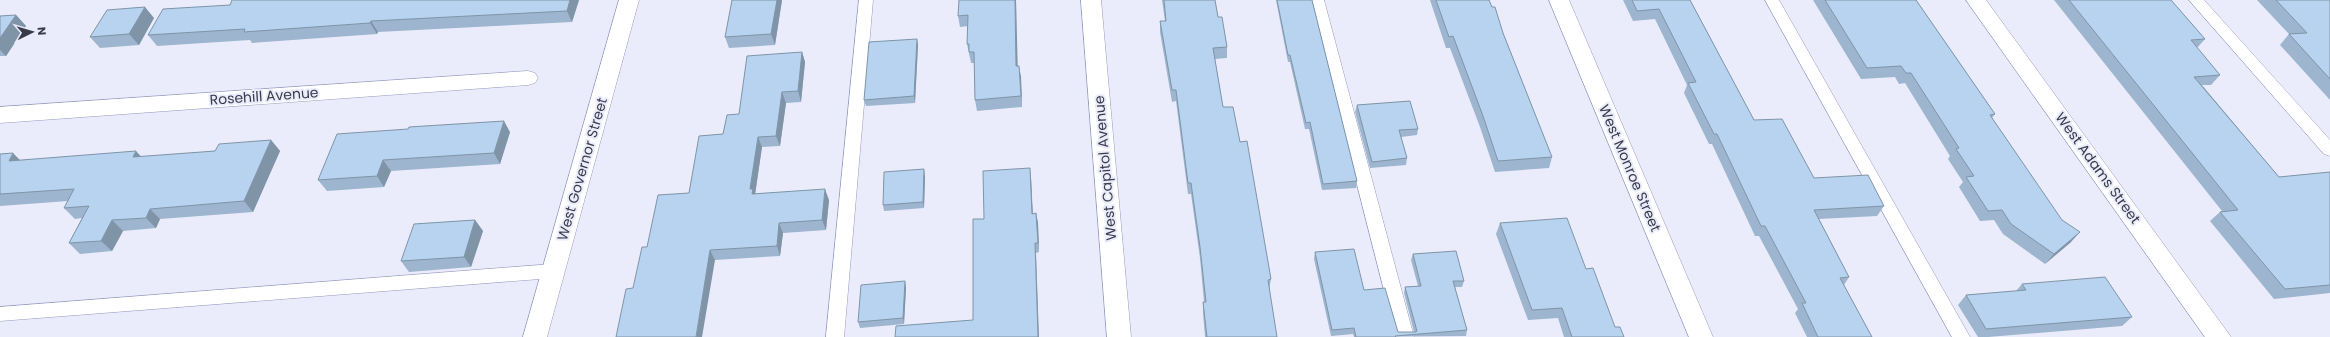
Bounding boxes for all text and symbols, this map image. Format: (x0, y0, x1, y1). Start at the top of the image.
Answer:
north arrow (12, 12, 52, 52)
text: N (34, 26, 50, 36)
street label: Rosehill Avenue (209, 82, 319, 110)
street label: West Capitol Avenue (1089, 94, 1121, 241)
street label: West Governor Street (552, 95, 612, 243)
street label: West Monroe Street (1594, 101, 1666, 235)
street label: West Adams Street (2051, 108, 2145, 228)

